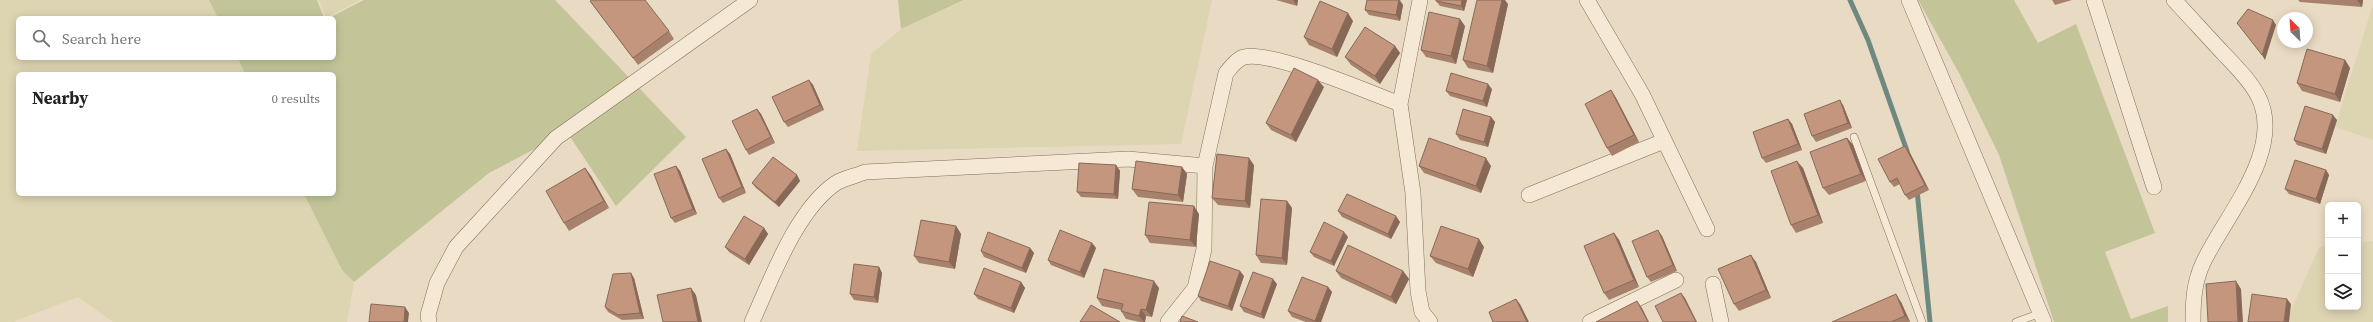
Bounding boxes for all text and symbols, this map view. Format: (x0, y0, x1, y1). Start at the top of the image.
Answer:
north arrow (2277, 12, 2313, 48)
search box (16, 16, 336, 60)
icon: search (30, 27, 52, 49)
text: Search here (62, 28, 141, 49)
text: Nearby (32, 86, 88, 110)
text: 0 results (272, 90, 320, 107)
map controls (2325, 202, 2361, 310)
button: + (2325, 202, 2361, 238)
button: − (2325, 238, 2361, 274)
button: layers (2325, 274, 2361, 310)

